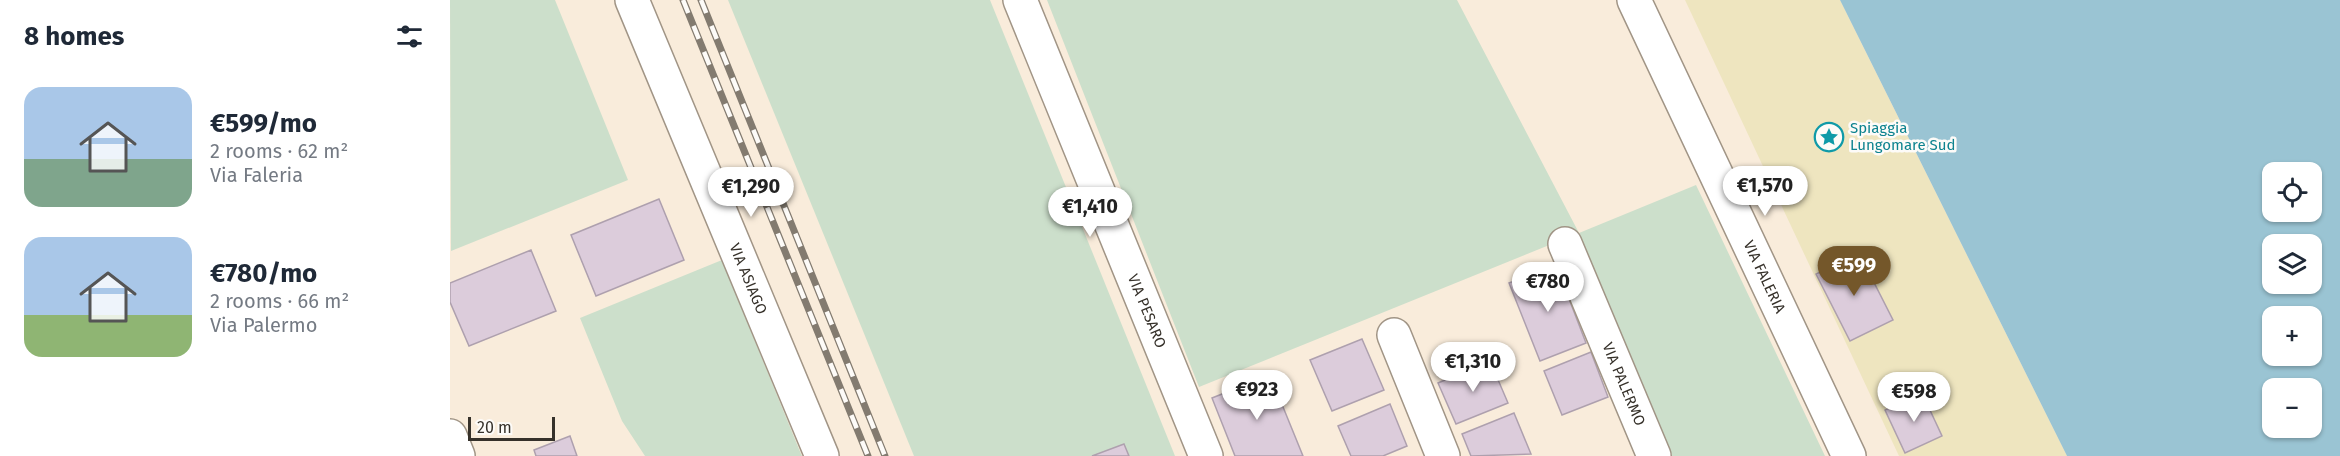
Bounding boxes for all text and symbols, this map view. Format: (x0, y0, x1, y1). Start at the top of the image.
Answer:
icon: filters (393, 20, 426, 53)
text: 8 homes (24, 21, 124, 52)
text: €599/mo (210, 108, 317, 139)
icon: home (72, 111, 144, 183)
place label: Spiaggia Lungomare Sud (1850, 119, 1955, 154)
place icon: Spiaggia Lungomare Sud (1813, 121, 1845, 153)
text: 2 rooms · 62 m² (210, 139, 348, 163)
map controls (2262, 162, 2322, 438)
button: locate (2262, 162, 2322, 222)
text: Via Faleria (210, 163, 303, 187)
pin: €1,570 (1716, 166, 1814, 217)
pin: €1,290 (702, 167, 800, 218)
text: €1,570 (1737, 173, 1793, 197)
text: €1,290 (722, 174, 780, 198)
pin: €1,410 (1041, 187, 1139, 238)
text: €1,410 (1062, 194, 1118, 218)
button: layers (2262, 234, 2322, 294)
street label: VIA FALERIA (1740, 238, 1789, 316)
street label: VIA ASIAGO (725, 241, 771, 317)
pin: €599 (1818, 246, 1890, 297)
text: €599 (1832, 253, 1876, 277)
text: €780/mo (210, 258, 317, 289)
icon: home (72, 261, 144, 333)
pin: €780 (1512, 262, 1584, 313)
text: €780 (1526, 269, 1570, 293)
street label: VIA PESARO (1124, 272, 1170, 351)
text: 2 rooms · 66 m² (210, 289, 349, 313)
button: + (2262, 306, 2322, 366)
text: Via Palermo (210, 313, 317, 337)
street label: VIA PALERMO (1598, 340, 1649, 428)
pin: €1,310 (1424, 342, 1522, 393)
text: €1,310 (1445, 349, 1501, 373)
pin: €923 (1221, 370, 1293, 421)
pin: €598 (1878, 372, 1950, 423)
text: €923 (1236, 377, 1278, 401)
button: − (2262, 378, 2322, 438)
text: €598 (1891, 379, 1937, 403)
scale bar (468, 414, 555, 442)
text: 20 m (477, 418, 512, 437)

